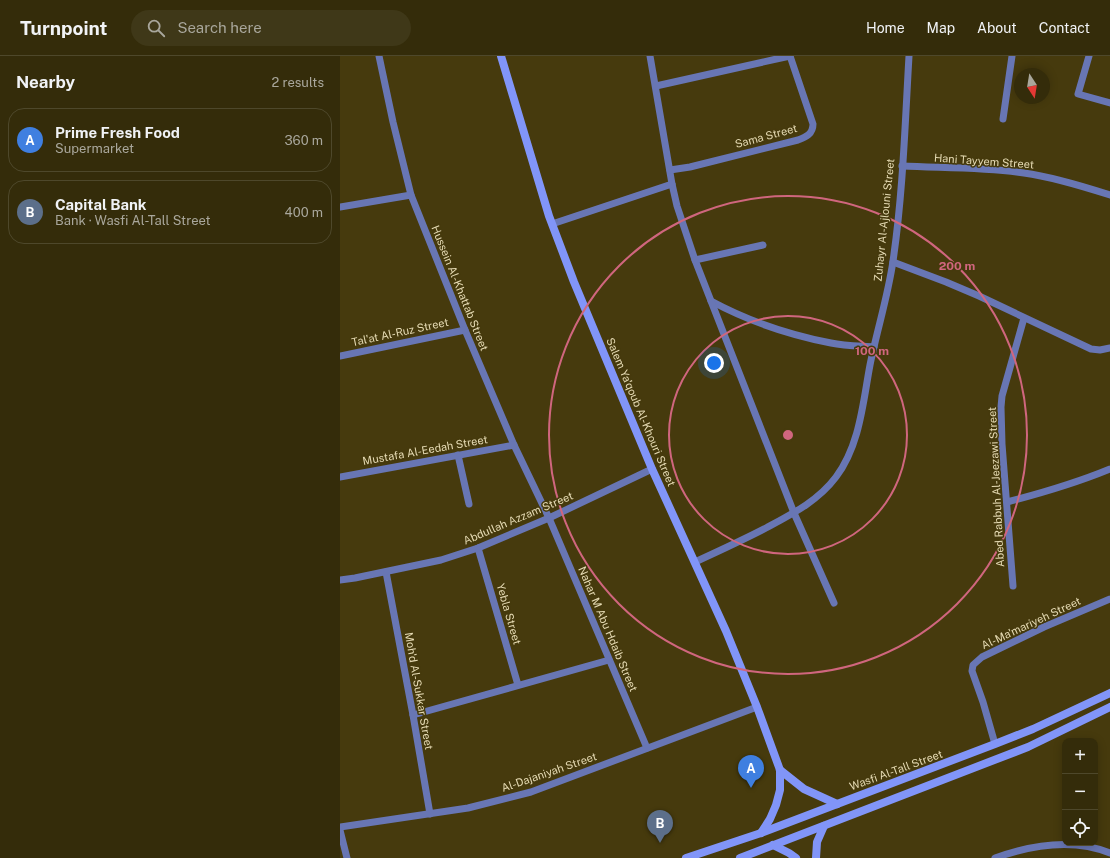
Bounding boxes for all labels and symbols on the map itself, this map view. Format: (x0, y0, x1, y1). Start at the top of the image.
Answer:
north arrow (1014, 68, 1050, 104)
street label: Sama Street (734, 122, 798, 150)
street label: Hani Tayyem Street (934, 152, 1034, 170)
street label: Zuhayr Al-Ajlouni Street (872, 158, 896, 282)
street label: Hussein Al-Khattab Street (429, 224, 491, 352)
text: 200 m (939, 259, 975, 273)
street label: Tal'at Al-Ruz Street (351, 316, 449, 348)
street label: Salem Ya'qoub Al-Khouri Street (604, 336, 678, 488)
text: 100 m (855, 344, 889, 358)
your location (704, 353, 724, 373)
street label: Abed Rabbuh Al-Jeezawi Street (986, 407, 1006, 567)
centre of rings (781, 428, 795, 442)
street label: Mustafa Al-Eedah Street (362, 433, 488, 467)
street label: Abdullah Azzam Street (461, 489, 575, 547)
street label: Nahar M Abu Hdaib Street (576, 565, 640, 693)
street label: Yebla Street (495, 582, 523, 646)
street label: Al-Ma'mariyeh Street (979, 595, 1083, 651)
street label: Moh'd Al-Sukkar Street (403, 631, 435, 751)
street label: Wasfi Al-Tall Street (848, 748, 944, 792)
street label: Al-Dajaniyah Street (500, 750, 598, 794)
pin: A (738, 755, 764, 788)
pin: B (647, 810, 673, 843)

